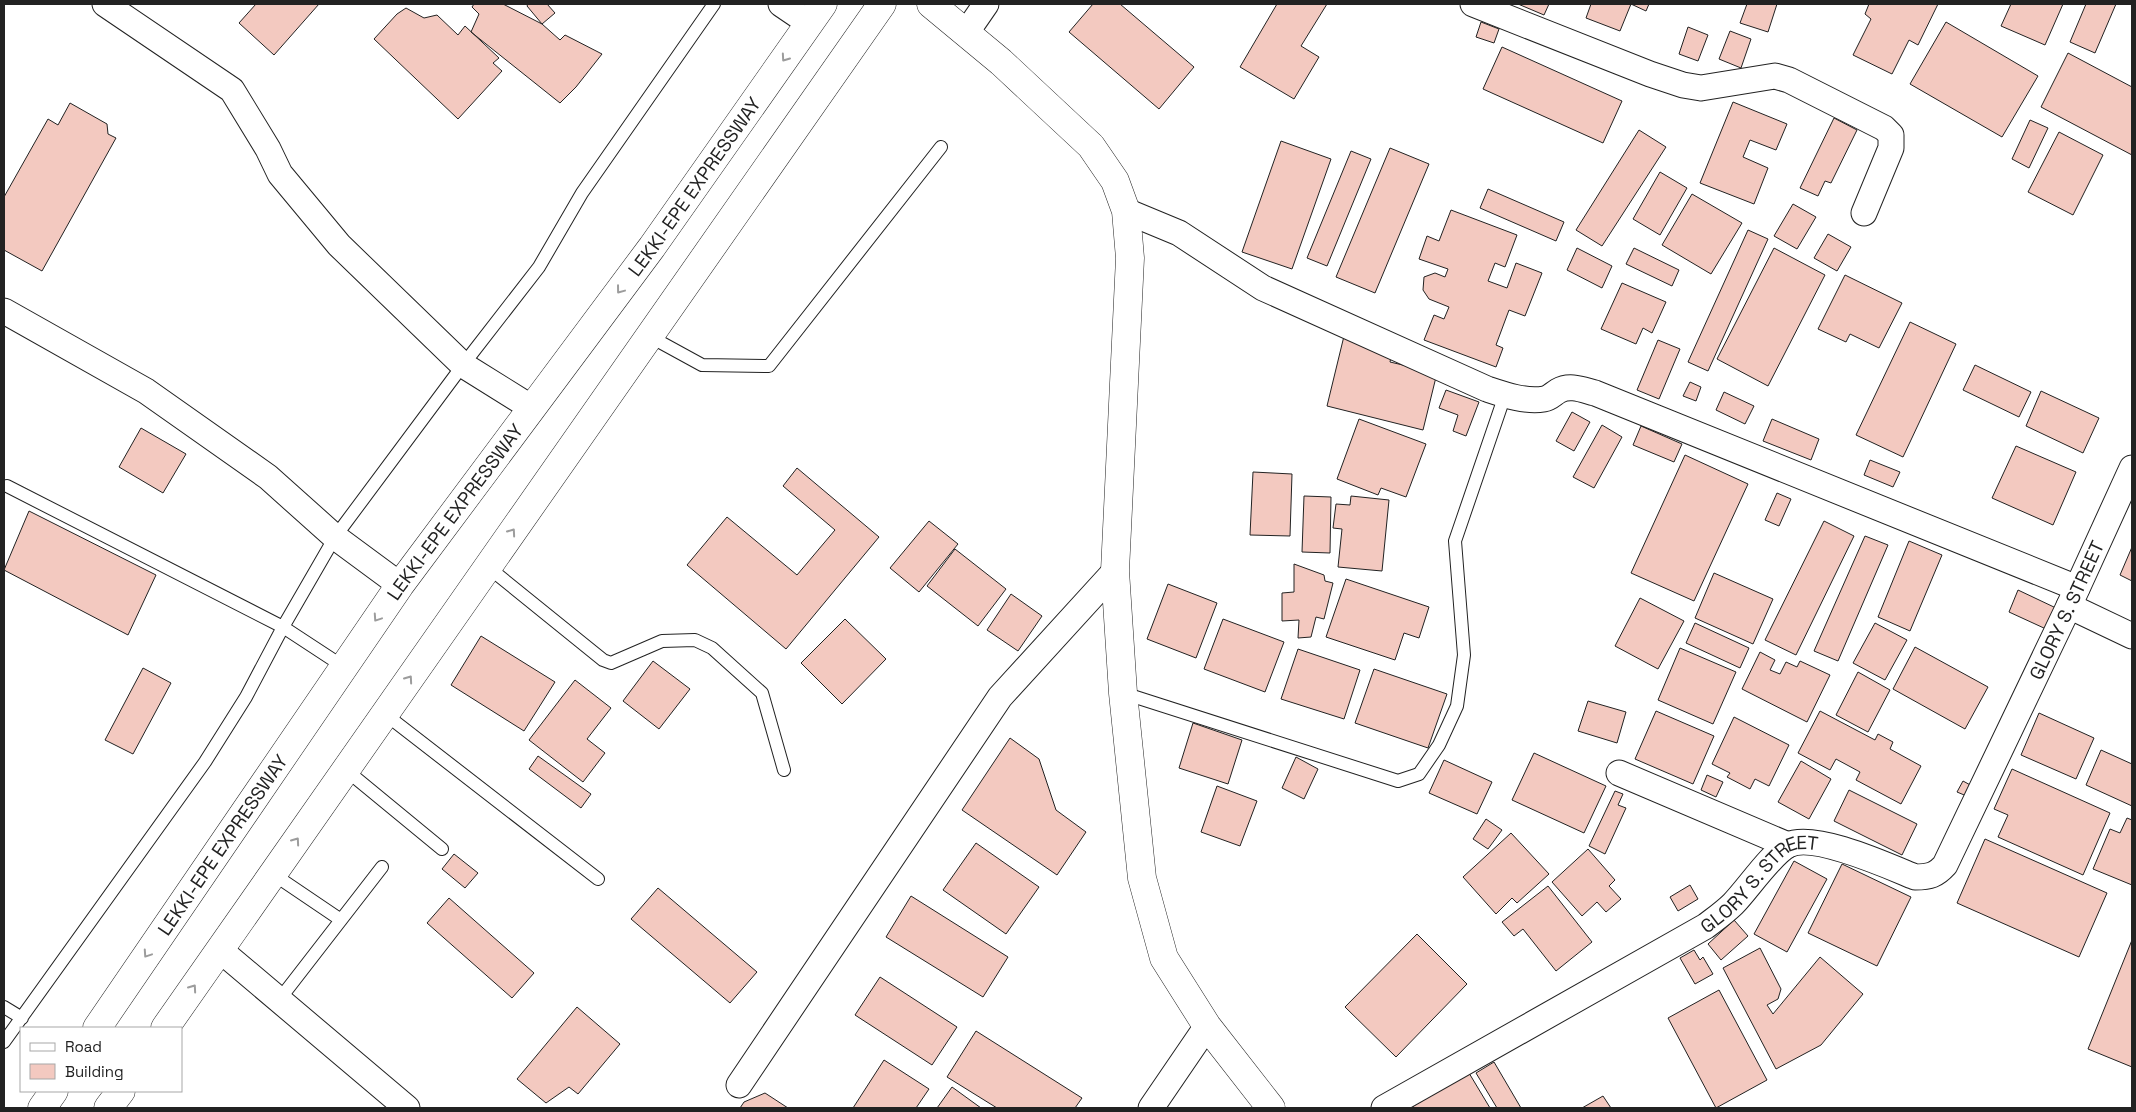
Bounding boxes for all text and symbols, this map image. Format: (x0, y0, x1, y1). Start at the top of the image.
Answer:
one-way arrow (782, 52, 791, 62)
street label: LEKKI-EPE EXPRESSWAY (622, 92, 766, 281)
one-way arrow (617, 284, 625, 293)
street label: LEKKI-EPE EXPRESSWAY (381, 418, 529, 605)
one-way arrow (506, 528, 515, 537)
street label: GLORY S. STREET (2023, 537, 2110, 684)
one-way arrow (374, 612, 383, 622)
one-way arrow (403, 675, 412, 685)
street label: LEKKI-EPE EXPRESSWAY (152, 749, 293, 940)
street label: GLORY S. STREET (1695, 829, 1820, 939)
one-way arrow (290, 837, 299, 847)
one-way arrow (144, 949, 153, 958)
one-way arrow (187, 985, 196, 994)
legend (20, 1027, 182, 1092)
text: Road (65, 1037, 102, 1056)
text: Building (65, 1062, 124, 1081)

